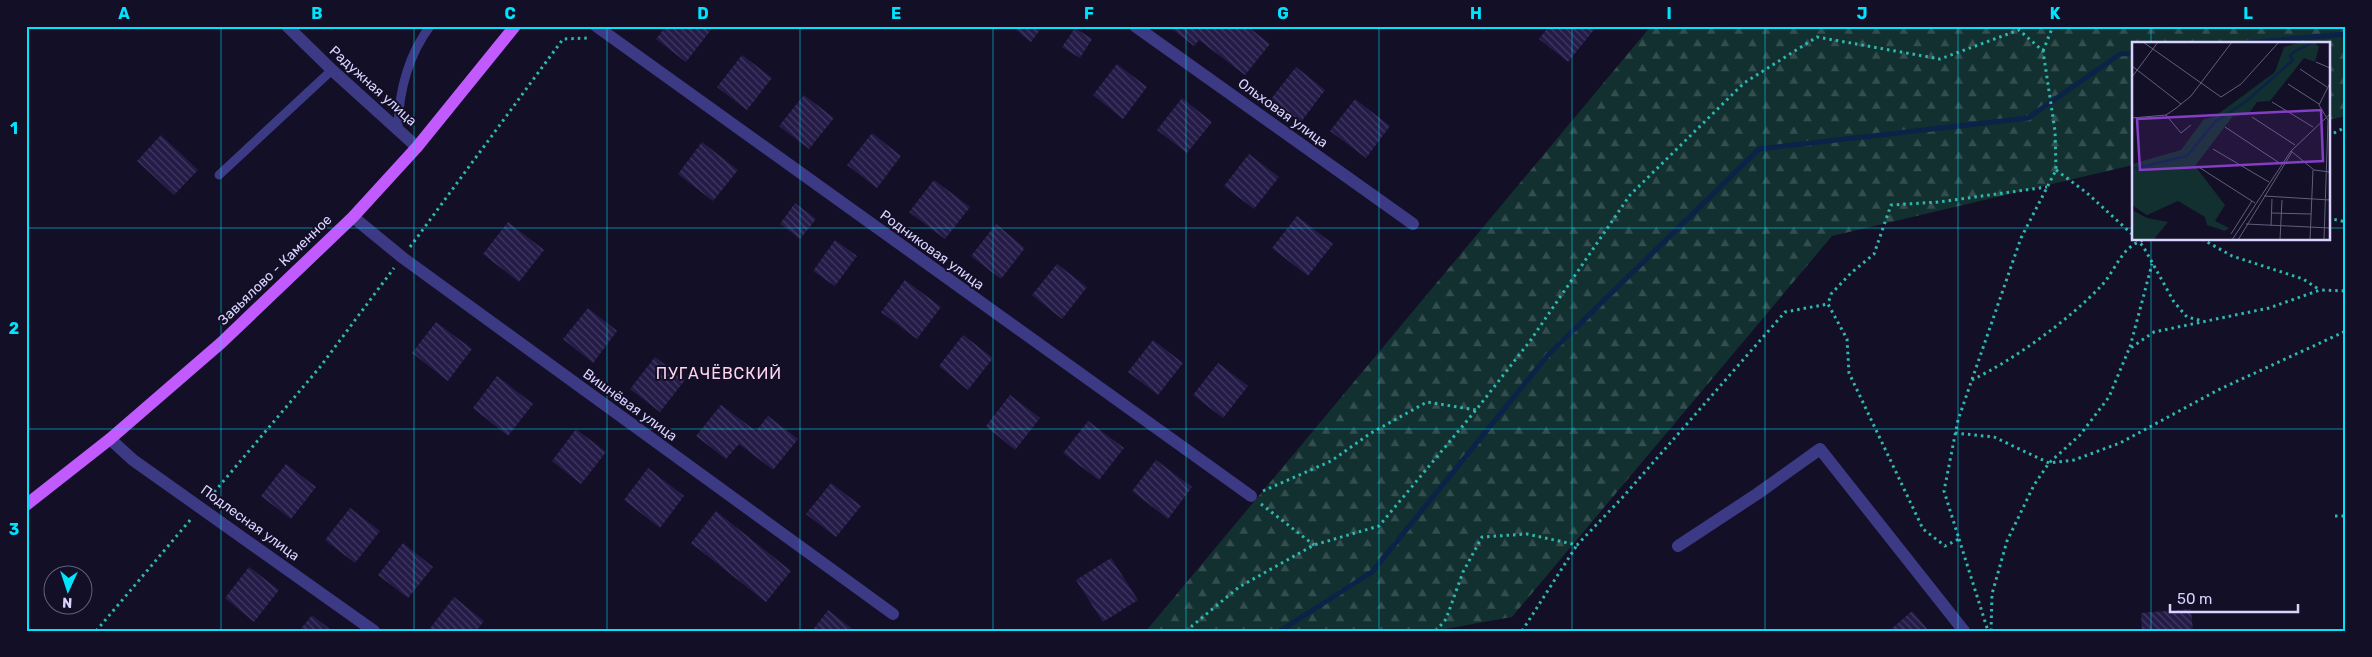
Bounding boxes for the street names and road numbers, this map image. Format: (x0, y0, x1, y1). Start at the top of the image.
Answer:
street label: Радужная улица (326, 42, 420, 130)
street label: Ольховая улица (1235, 75, 1331, 151)
street label: Родниковая улица (877, 207, 987, 293)
street label: Завьялово - Каменное (215, 211, 336, 329)
street label: Вишнёвая улица (580, 365, 680, 445)
street label: Подлесная улица (197, 482, 303, 564)

